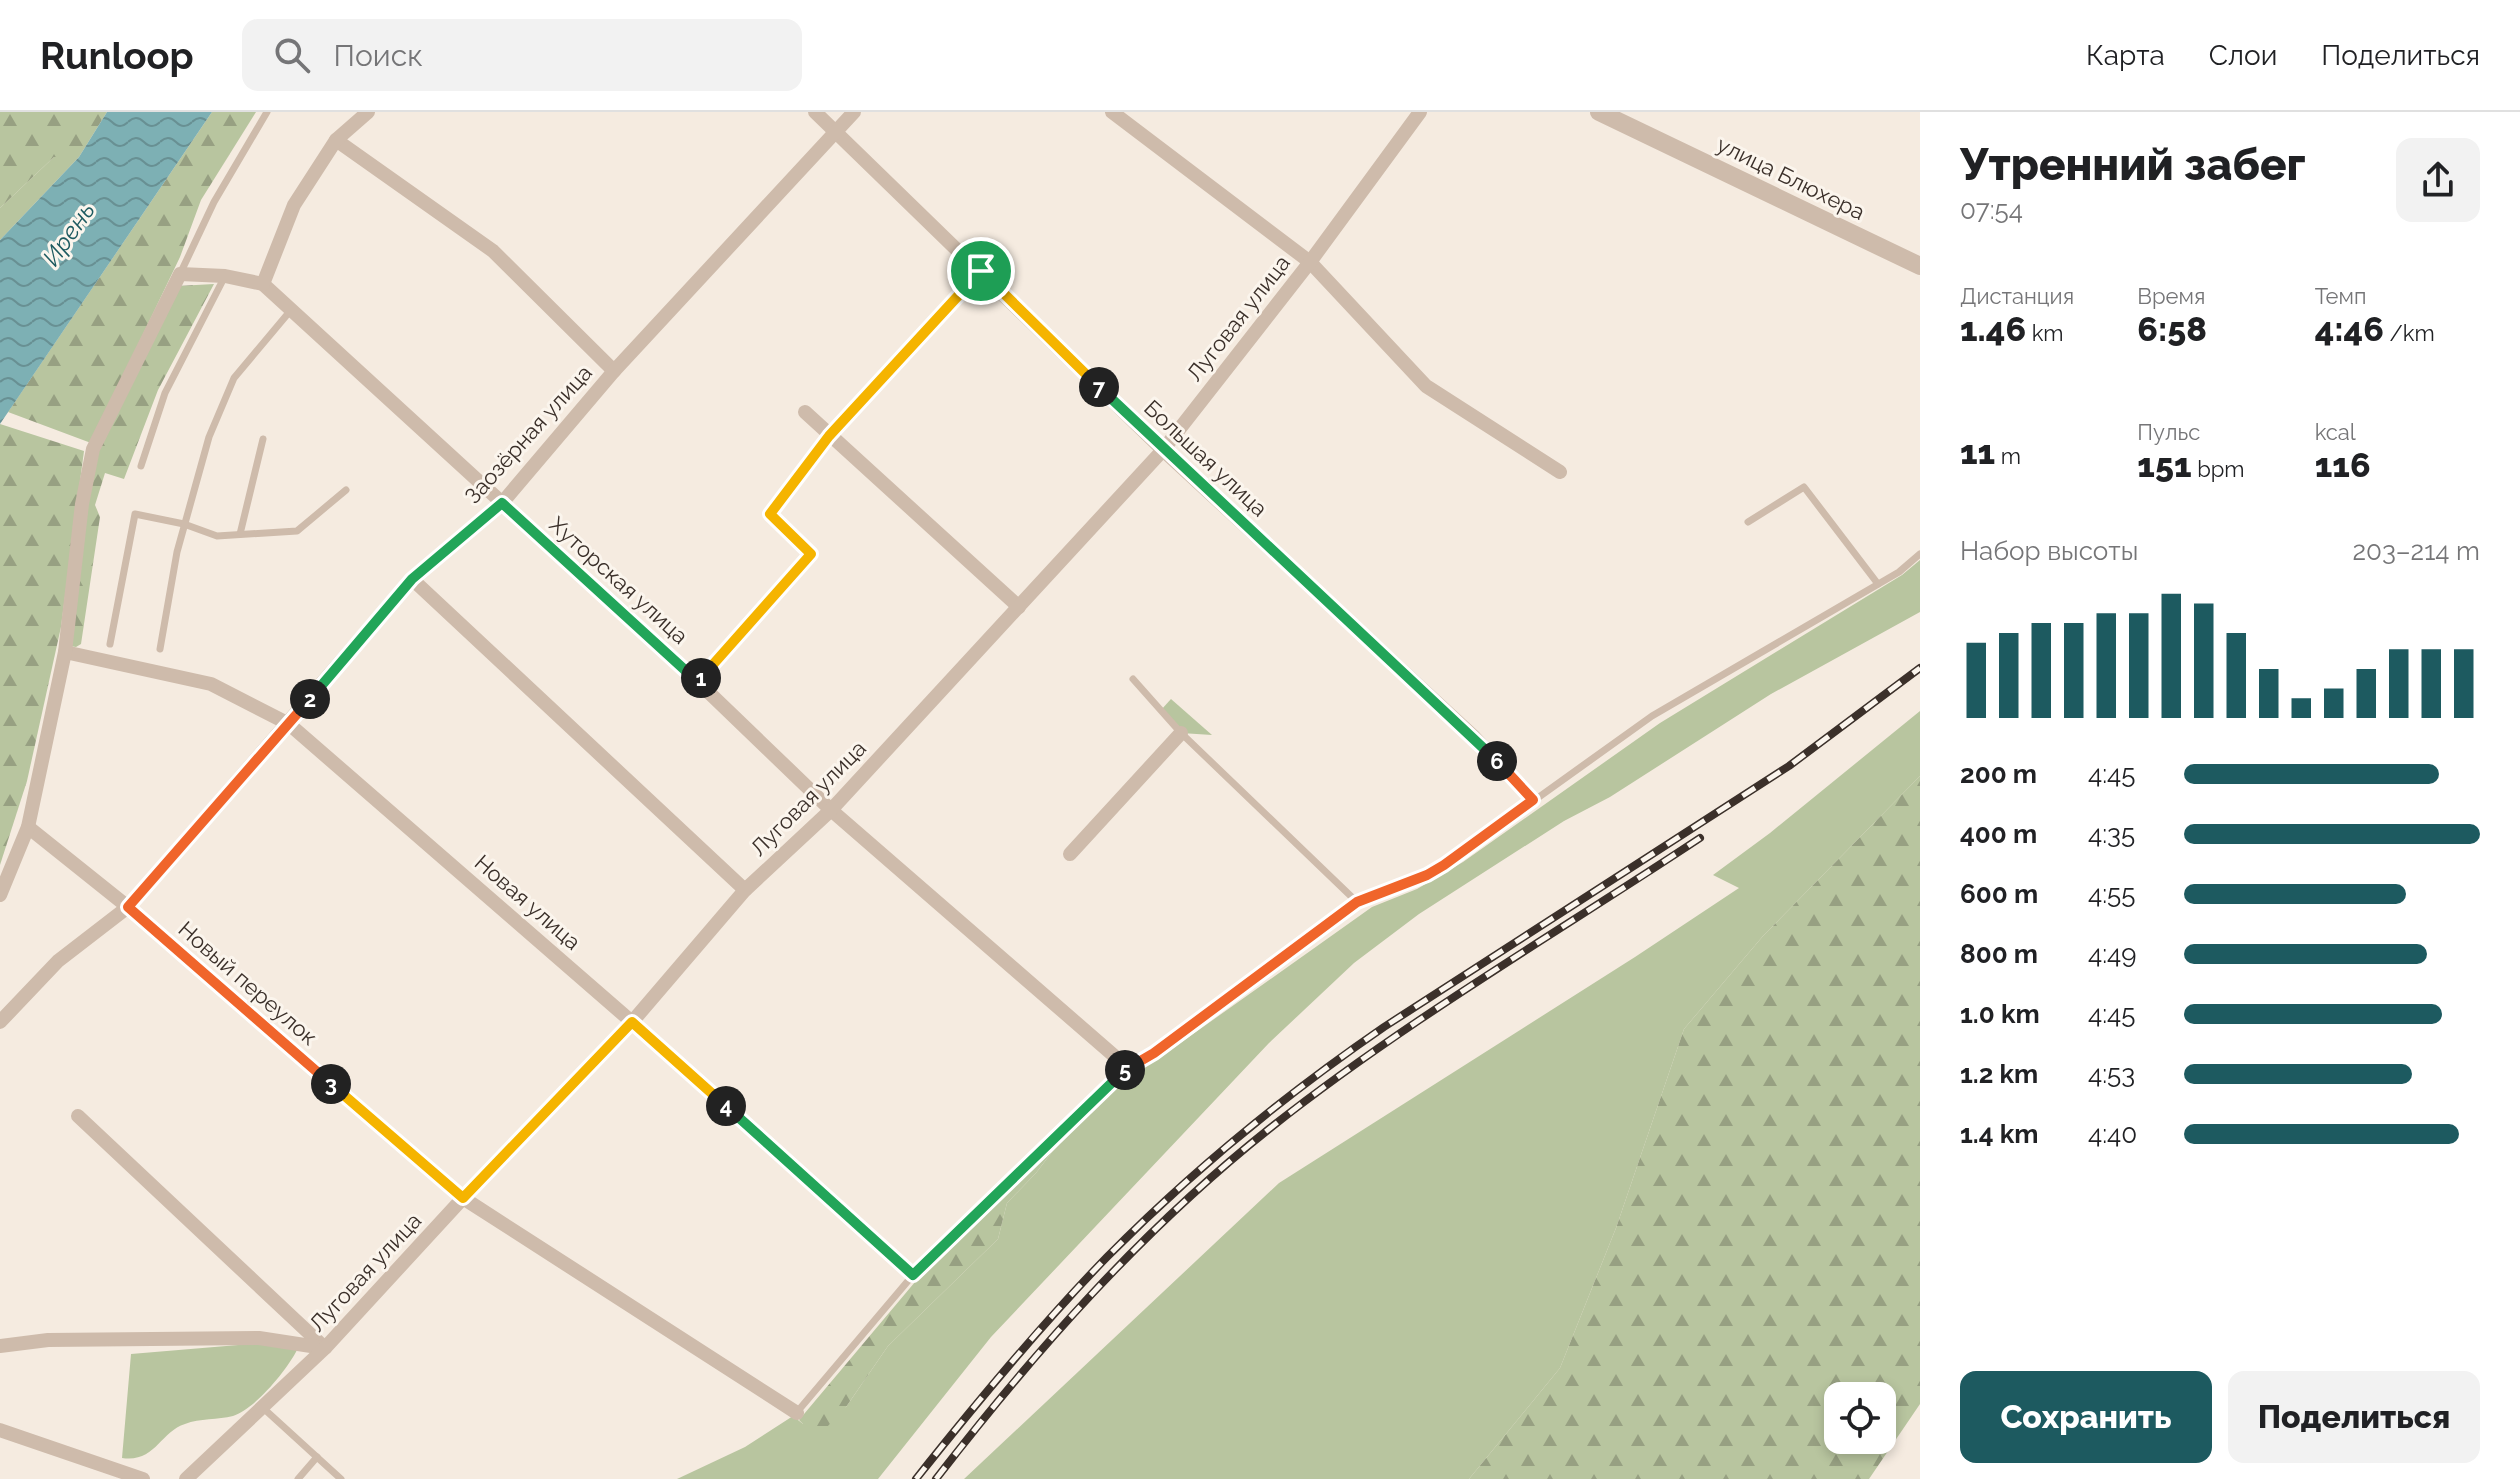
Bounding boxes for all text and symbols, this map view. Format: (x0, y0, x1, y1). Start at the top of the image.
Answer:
search box (242, 19, 802, 91)
text: Runloop (40, 33, 194, 78)
icon: search (270, 33, 314, 77)
text: Поиск (334, 38, 423, 73)
text: Карта (2086, 39, 2165, 72)
text: Слои (2209, 39, 2277, 72)
text: Поделиться (2321, 39, 2480, 72)
street label: улица Блюхера (1713, 131, 1869, 225)
button: share (2396, 138, 2480, 222)
text: Утренний забег (1960, 139, 2306, 190)
text: 07:54 (1960, 195, 2023, 225)
water label: Ирень (36, 196, 101, 271)
pin (947, 237, 1015, 305)
icon: arrive (959, 249, 1003, 293)
street label: Луговая улица (1181, 250, 1295, 386)
text: Дистанция (1960, 283, 2074, 309)
text: Время (2137, 283, 2205, 309)
text: Темп (2315, 283, 2366, 309)
text: 1.46 (1960, 309, 2026, 349)
text: 6:58 (2137, 309, 2207, 349)
text: 4:46 (2315, 309, 2384, 349)
text: km (2026, 320, 2064, 346)
text: /km (2384, 320, 2435, 346)
street label: Заозёрная улица (459, 359, 597, 509)
pin: 7 (1079, 367, 1119, 407)
text: 7 (1093, 374, 1105, 400)
street label: Большая улица (1139, 394, 1273, 522)
text: Пульс (2137, 419, 2200, 445)
text: kcal (2315, 419, 2356, 445)
text: 11 (1960, 432, 1995, 472)
text: m (1995, 443, 2021, 469)
text: 151 (2137, 445, 2192, 485)
text: 116 (2315, 445, 2371, 485)
text: bpm (2192, 456, 2245, 482)
street label: Хуторская улица (544, 511, 694, 649)
text: Набор высоты (1960, 536, 2138, 566)
text: 203–214 m (2353, 536, 2480, 566)
pin: 1 (681, 658, 721, 698)
text: 1 (696, 665, 706, 691)
pin: 2 (290, 679, 330, 719)
text: 2 (304, 686, 316, 712)
street label: Луговая улица (745, 735, 871, 861)
pin: 6 (1477, 741, 1517, 781)
text: 6 (1490, 748, 1504, 774)
text: 200 m (1960, 759, 2037, 789)
text: 4:45 (2088, 759, 2135, 789)
text: 400 m (1960, 819, 2037, 849)
text: 4:35 (2088, 819, 2135, 849)
street label: Новая улица (470, 849, 586, 955)
text: 600 m (1960, 879, 2038, 909)
text: 4:55 (2088, 879, 2135, 909)
street label: Новый переулок (173, 916, 323, 1050)
text: 800 m (1960, 939, 2038, 969)
text: 4:49 (2088, 939, 2137, 969)
text: 1.0 km (1960, 999, 2040, 1029)
text: 4:45 (2088, 999, 2135, 1029)
pin: 5 (1105, 1050, 1145, 1090)
text: 5 (1119, 1057, 1131, 1083)
text: 1.2 km (1960, 1059, 2038, 1089)
text: 4:53 (2088, 1059, 2135, 1089)
pin: 3 (311, 1064, 351, 1104)
text: 3 (325, 1071, 337, 1097)
pin: 4 (706, 1086, 746, 1126)
text: 4 (720, 1093, 732, 1119)
text: 1.4 km (1960, 1119, 2039, 1149)
text: 4:40 (2088, 1119, 2137, 1149)
street label: Луговая улица (304, 1207, 426, 1337)
button: Сохранить (1960, 1371, 2212, 1463)
button: Поделиться (2228, 1371, 2480, 1463)
map controls (1824, 1382, 1896, 1454)
button: locate (1824, 1382, 1896, 1454)

